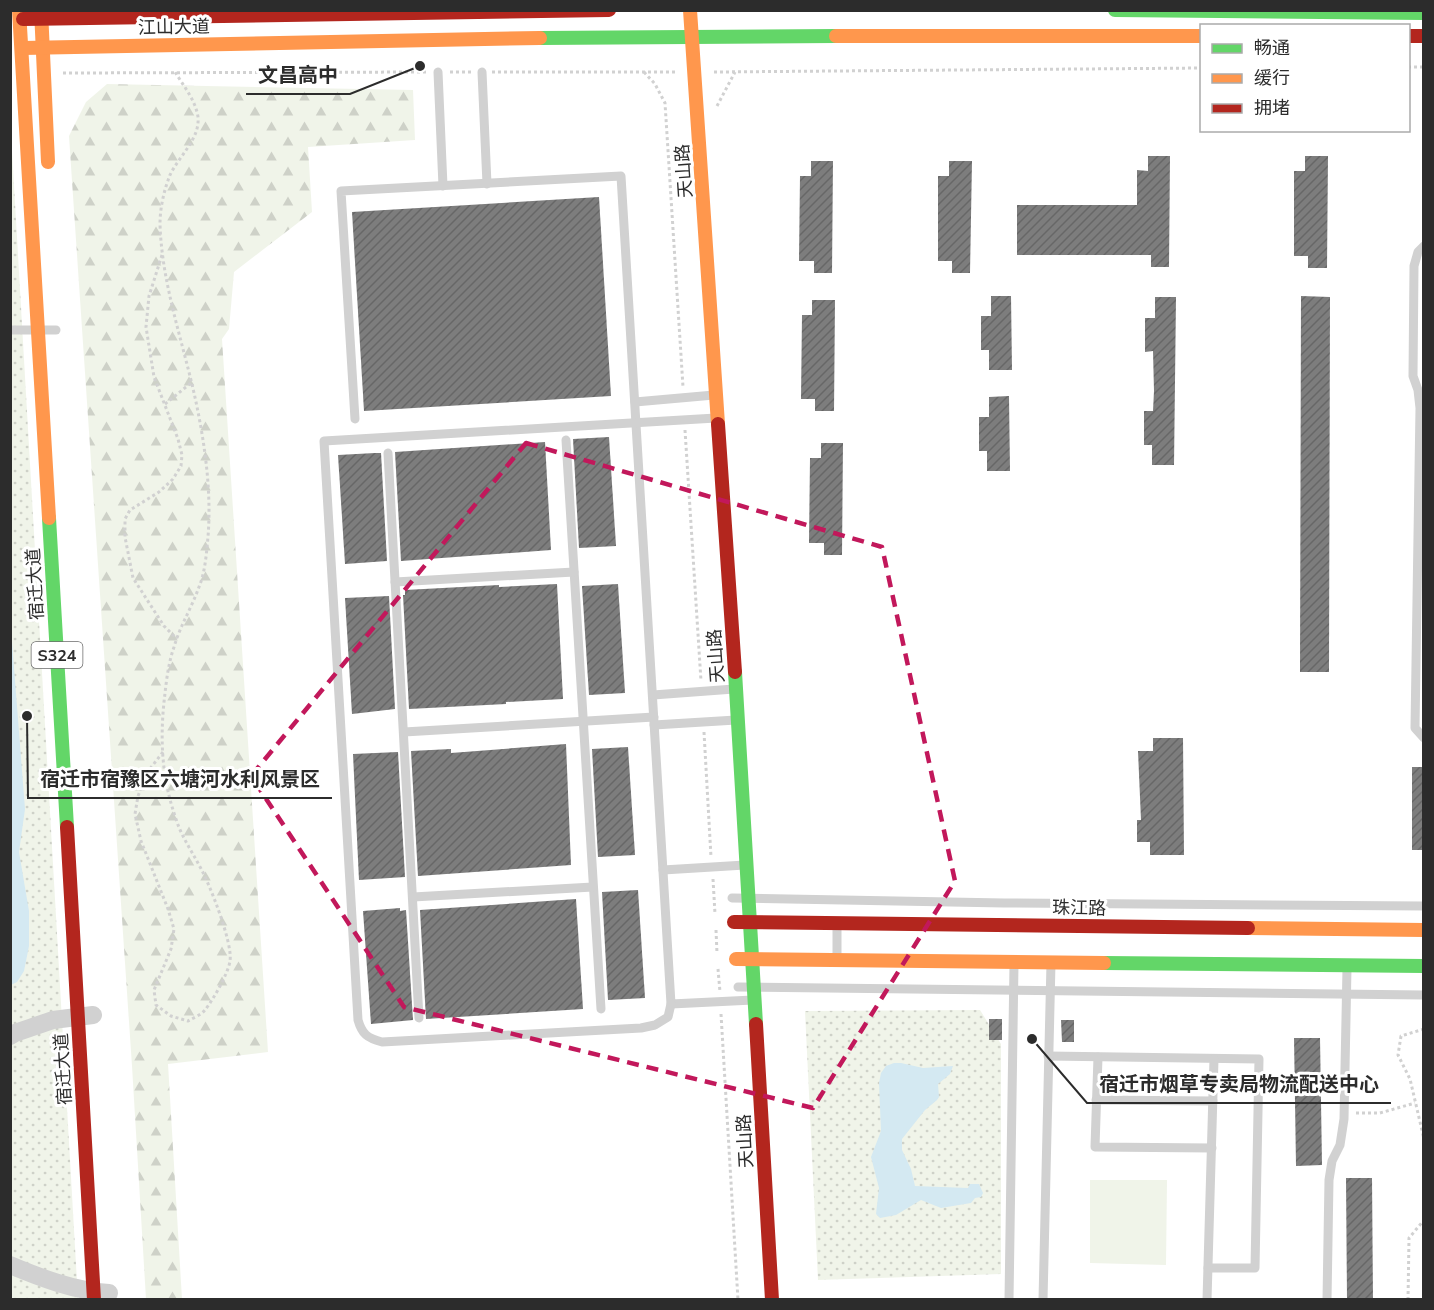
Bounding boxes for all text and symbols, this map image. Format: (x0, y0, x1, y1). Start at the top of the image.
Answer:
street label: 江山大道 (138, 14, 210, 40)
legend (1200, 24, 1410, 132)
text: 畅通 (1254, 36, 1290, 60)
callout: 文昌高中 (246, 56, 350, 94)
text: 文昌高中 (258, 62, 338, 89)
text: 缓行 (1254, 66, 1290, 90)
text: 拥堵 (1254, 96, 1290, 120)
street label: 天山路 (670, 143, 698, 199)
street label: 宿迁大道 (21, 547, 49, 621)
street label: 天山路 (702, 628, 730, 684)
road number: S324 (32, 642, 82, 668)
callout: 宿迁市宿豫区六塘河水利风景区 (28, 760, 332, 798)
text: 宿迁市宿豫区六塘河水利风景区 (40, 766, 320, 793)
street label: 珠江路 (1052, 896, 1106, 920)
street label: 宿迁大道 (49, 1032, 77, 1106)
callout: 宿迁市烟草专卖局物流配送中心 (1087, 1065, 1391, 1103)
text: 宿迁市烟草专卖局物流配送中心 (1099, 1071, 1379, 1098)
street label: 天山路 (732, 1113, 758, 1169)

